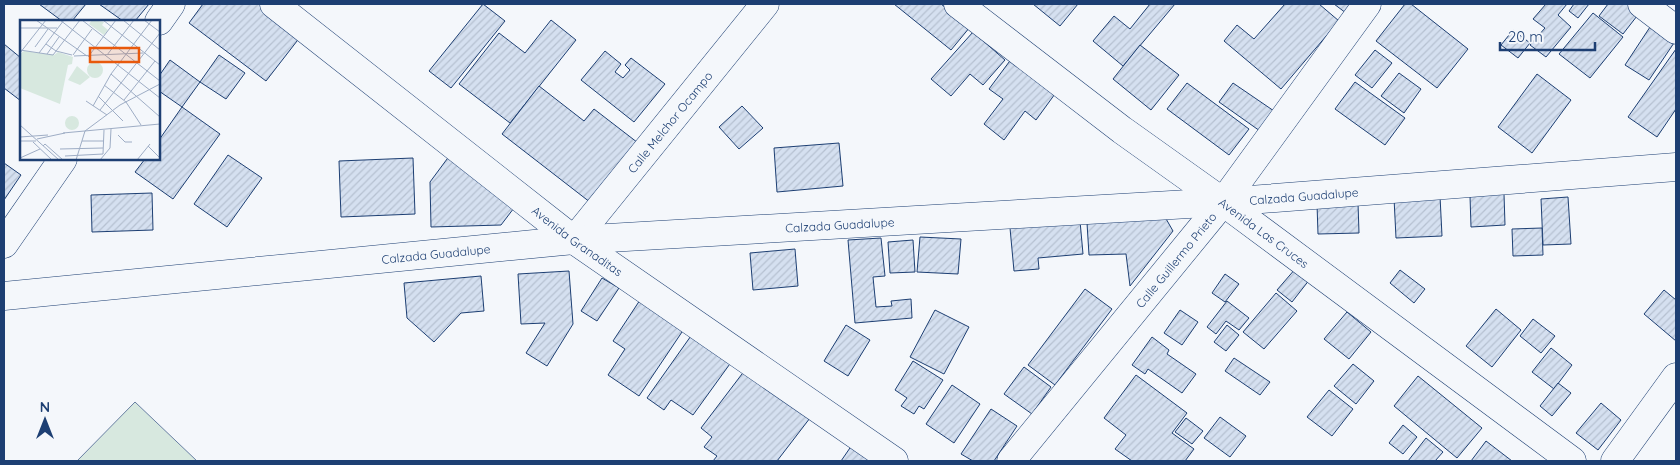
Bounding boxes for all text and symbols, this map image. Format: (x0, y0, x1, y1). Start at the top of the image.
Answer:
inset map (20, 20, 160, 160)
scale bar (1500, 20, 1595, 52)
text: 20 m (1508, 27, 1543, 46)
street label: Calle Melchor Ocampo (624, 68, 715, 176)
street label: Calzada Guadalupe (1249, 184, 1359, 207)
street label: Avenida Las Cruces (1216, 194, 1312, 271)
street label: Avenida Granaditas (529, 202, 626, 279)
street label: Calle Guillermo Prieto (1132, 209, 1219, 311)
street label: Calzada Guadalupe (785, 214, 895, 235)
street label: Calzada Guadalupe (381, 241, 491, 266)
north arrow (20, 395, 70, 445)
text: N (40, 398, 50, 416)

